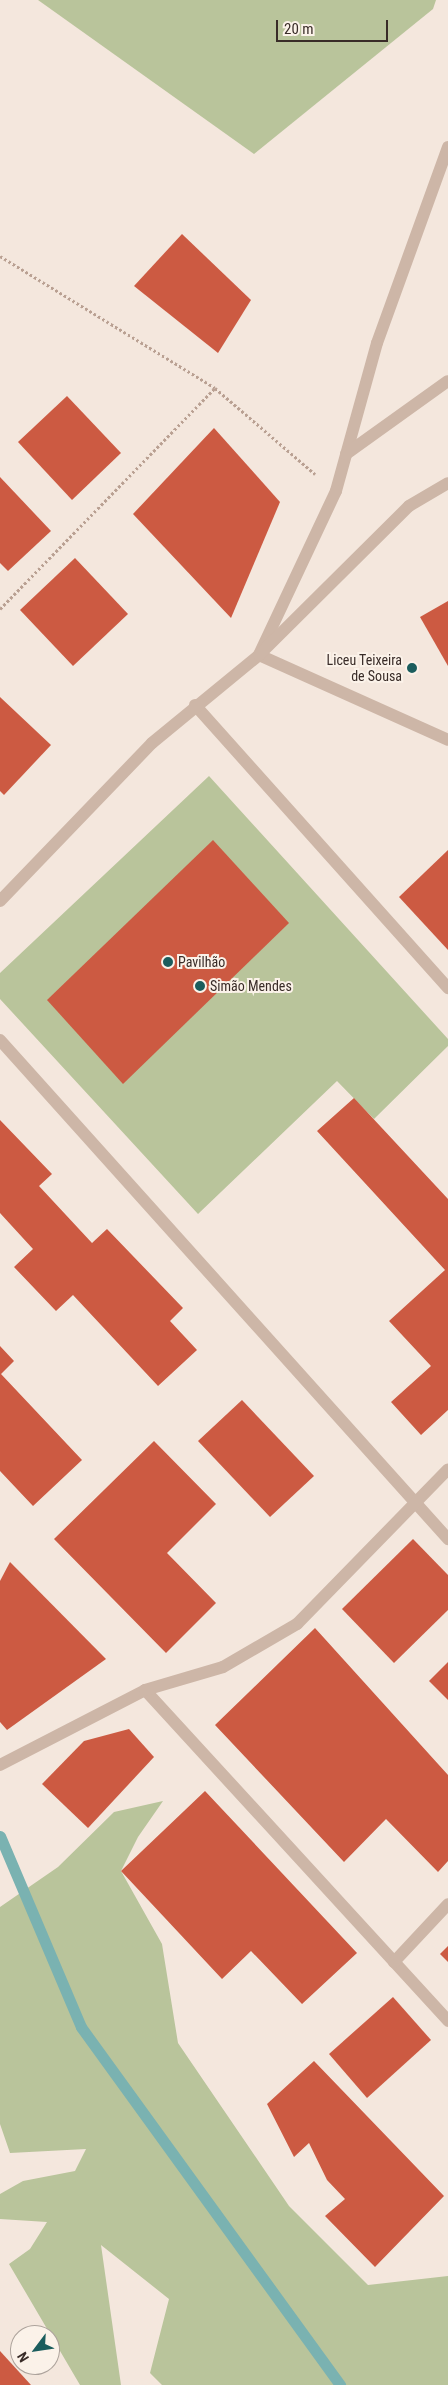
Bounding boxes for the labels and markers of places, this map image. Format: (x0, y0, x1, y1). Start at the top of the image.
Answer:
place label: Liceu Teixeira de Sousa (326, 652, 402, 684)
marker: Liceu Teixeira de Sousa (406, 662, 418, 674)
place label: Pavilhão (178, 954, 225, 970)
marker: Pavilhão (162, 956, 174, 968)
place label: Simão Mendes (210, 978, 292, 994)
marker: Simão Mendes (194, 980, 206, 992)

